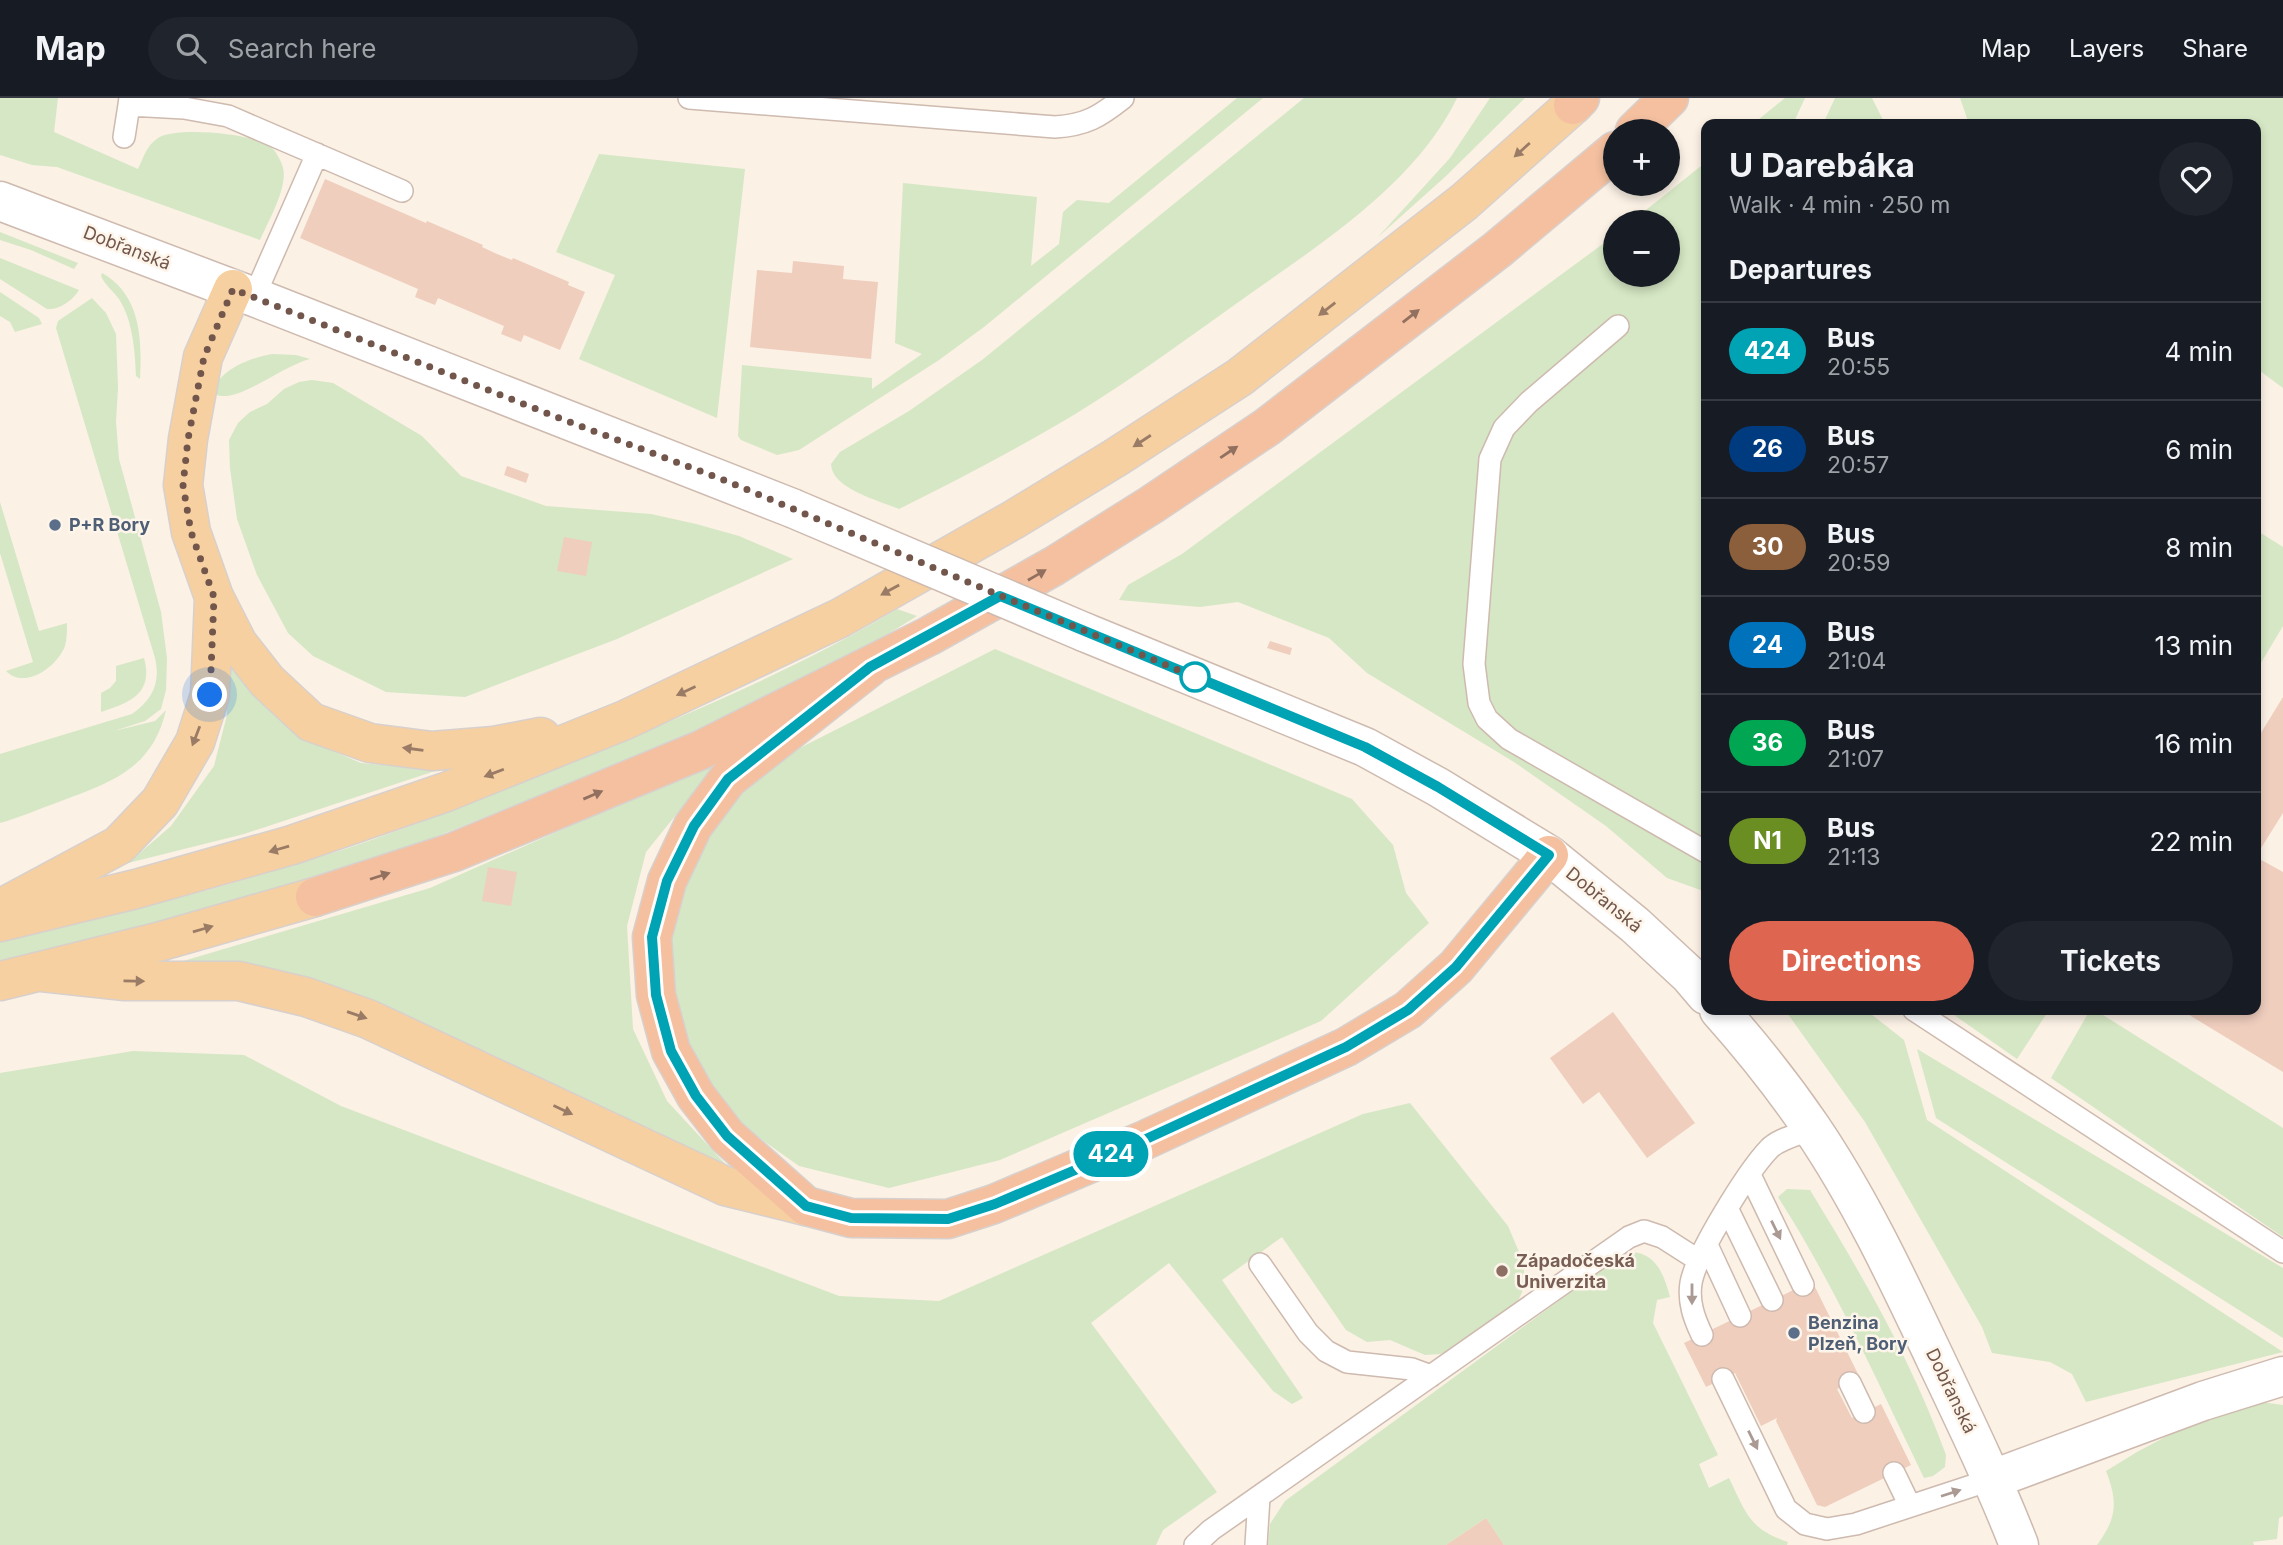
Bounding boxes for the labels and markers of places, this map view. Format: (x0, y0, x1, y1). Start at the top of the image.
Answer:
place label: P+R Bory (69, 514, 150, 535)
marker: P+R Bory (47, 517, 63, 533)
unlabelled marker (1180, 662, 1210, 692)
place label: Západočeská Univerzita (1516, 1250, 1635, 1292)
marker: Západočeská Univerzita (1494, 1263, 1510, 1279)
place label: Benzina Plzeň, Bory (1808, 1312, 1908, 1354)
marker: Benzina Plzeň, Bory (1786, 1325, 1802, 1341)

